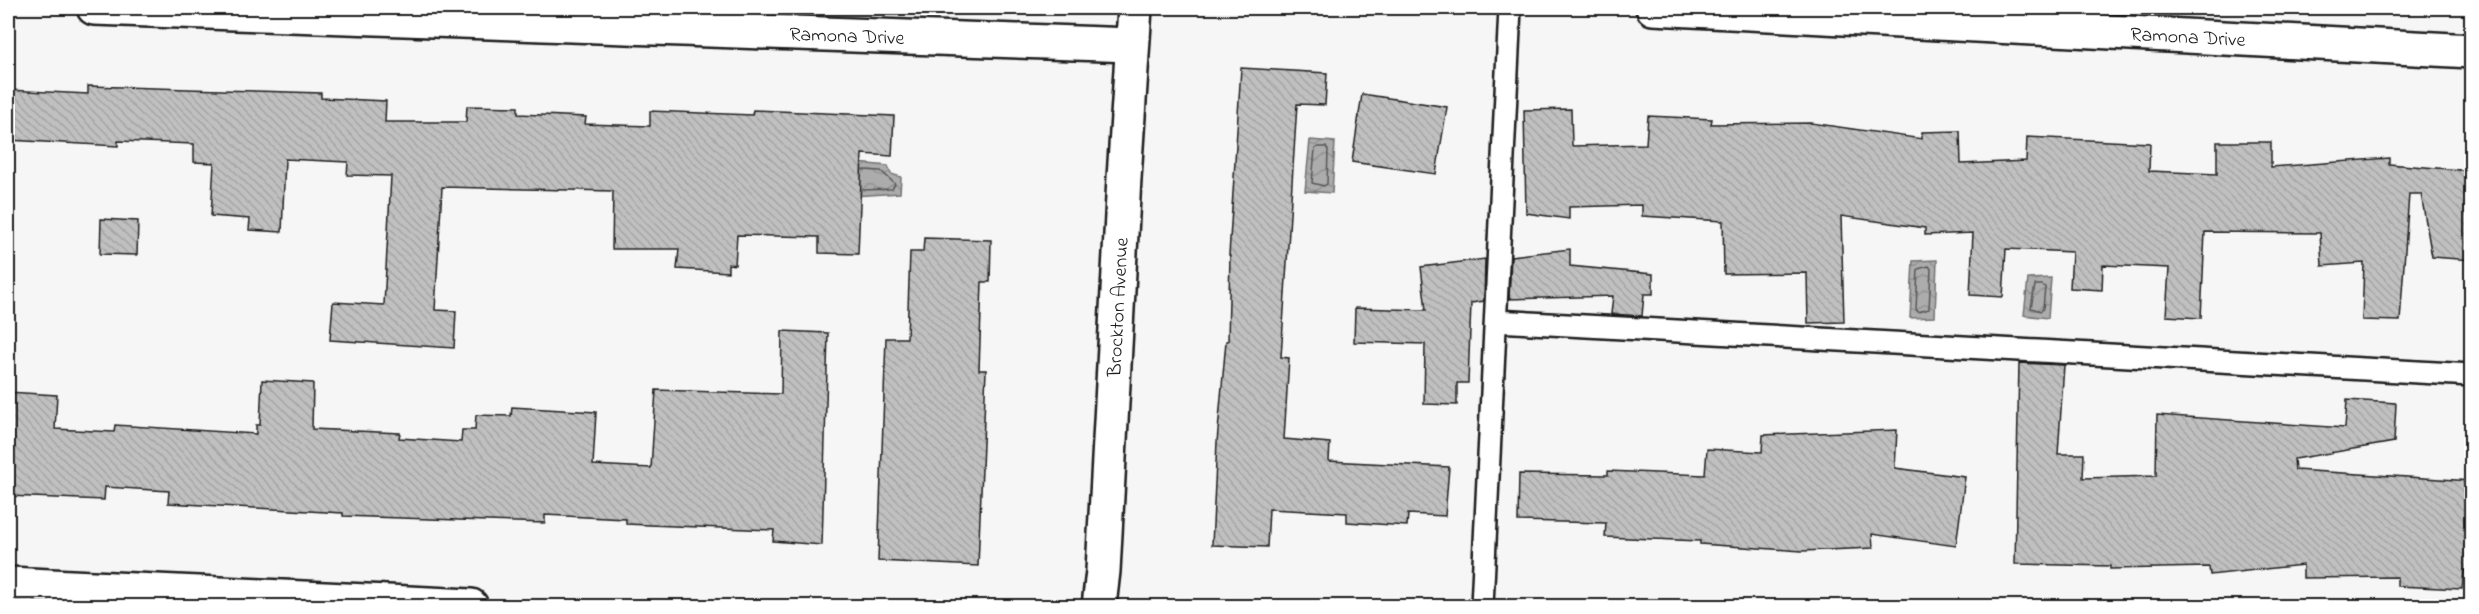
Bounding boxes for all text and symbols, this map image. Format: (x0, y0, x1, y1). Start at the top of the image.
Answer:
street label: Ramona Drive (789, 21, 905, 54)
street label: Ramona Drive (2130, 21, 2246, 56)
street label: Brockton Avenue (1101, 237, 1138, 379)

